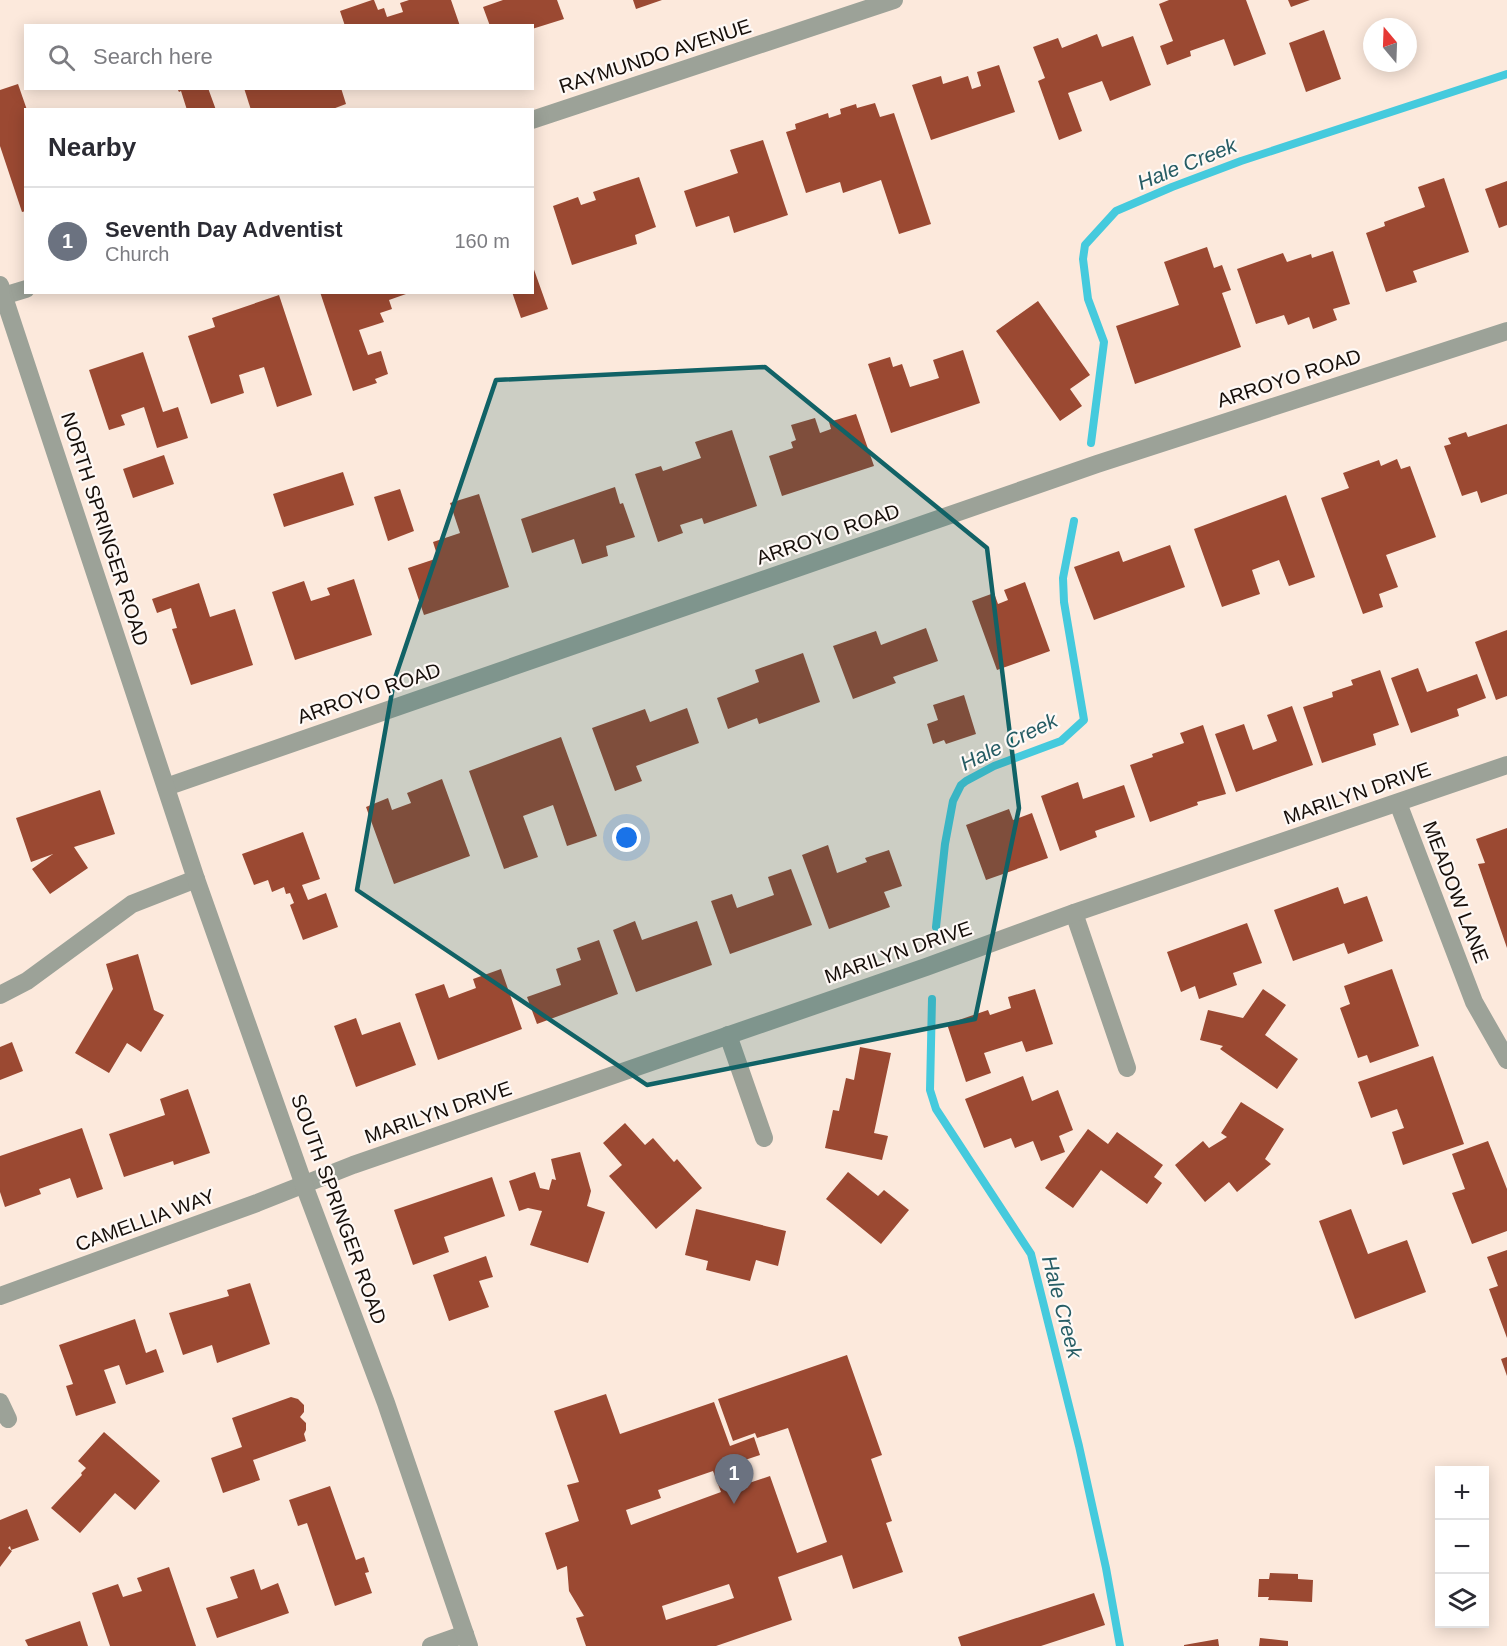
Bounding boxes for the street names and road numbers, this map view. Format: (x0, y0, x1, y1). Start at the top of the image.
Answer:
street label: RAYMUNDO AVENUE (556, 15, 754, 97)
street label: ARROYO ROAD (1214, 344, 1364, 412)
street label: NORTH SPRINGER ROAD (57, 410, 153, 648)
street label: ARROYO ROAD (753, 499, 903, 569)
street label: ARROYO ROAD (294, 658, 444, 728)
street label: MARILYN DRIVE (1281, 758, 1433, 828)
street label: MEADOW LANE (1419, 818, 1493, 966)
street label: MARILYN DRIVE (822, 917, 974, 987)
street label: MARILYN DRIVE (362, 1077, 514, 1147)
street label: SOUTH SPRINGER ROAD (287, 1091, 391, 1327)
street label: CAMELLIA WAY (72, 1185, 218, 1255)

